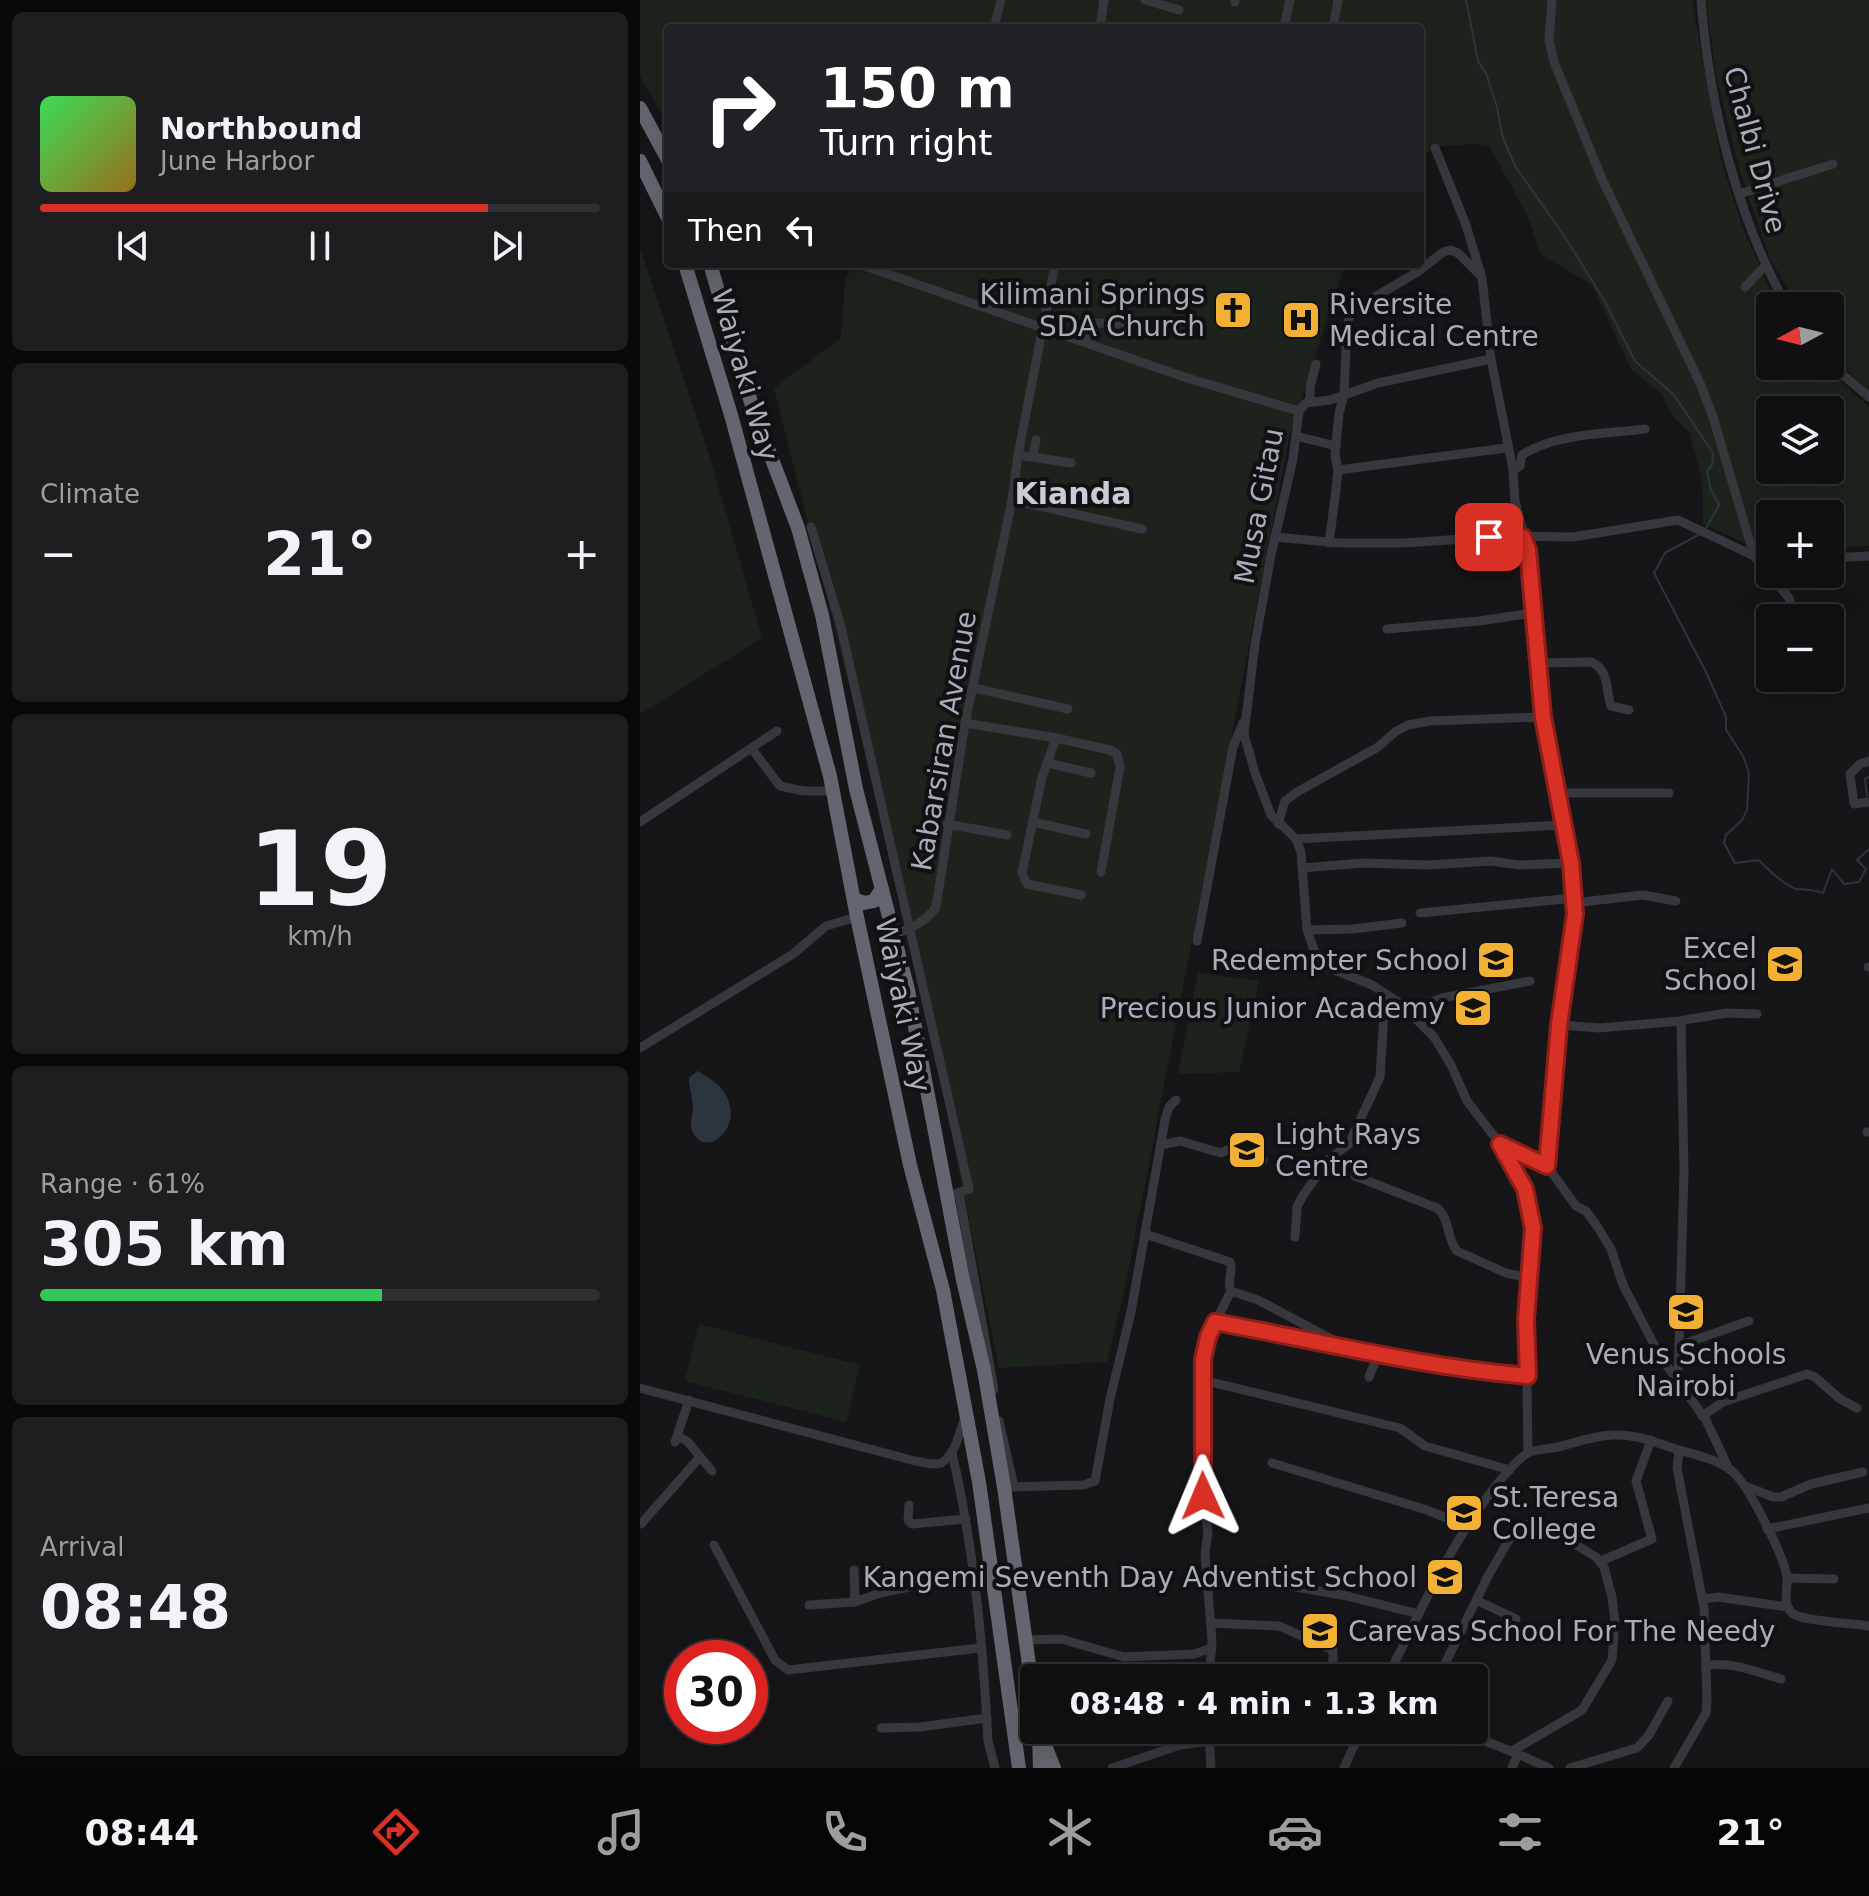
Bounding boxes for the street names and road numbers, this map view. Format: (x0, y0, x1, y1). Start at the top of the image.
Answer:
street label: Chalbi Drive (1717, 63, 1793, 237)
street label: Waiyaki Way (705, 285, 785, 465)
street label: Musa Gitau (1228, 425, 1290, 587)
street label: Kabarsiran Avenue (905, 609, 983, 873)
street label: Waiyaki Way (868, 915, 938, 1095)

